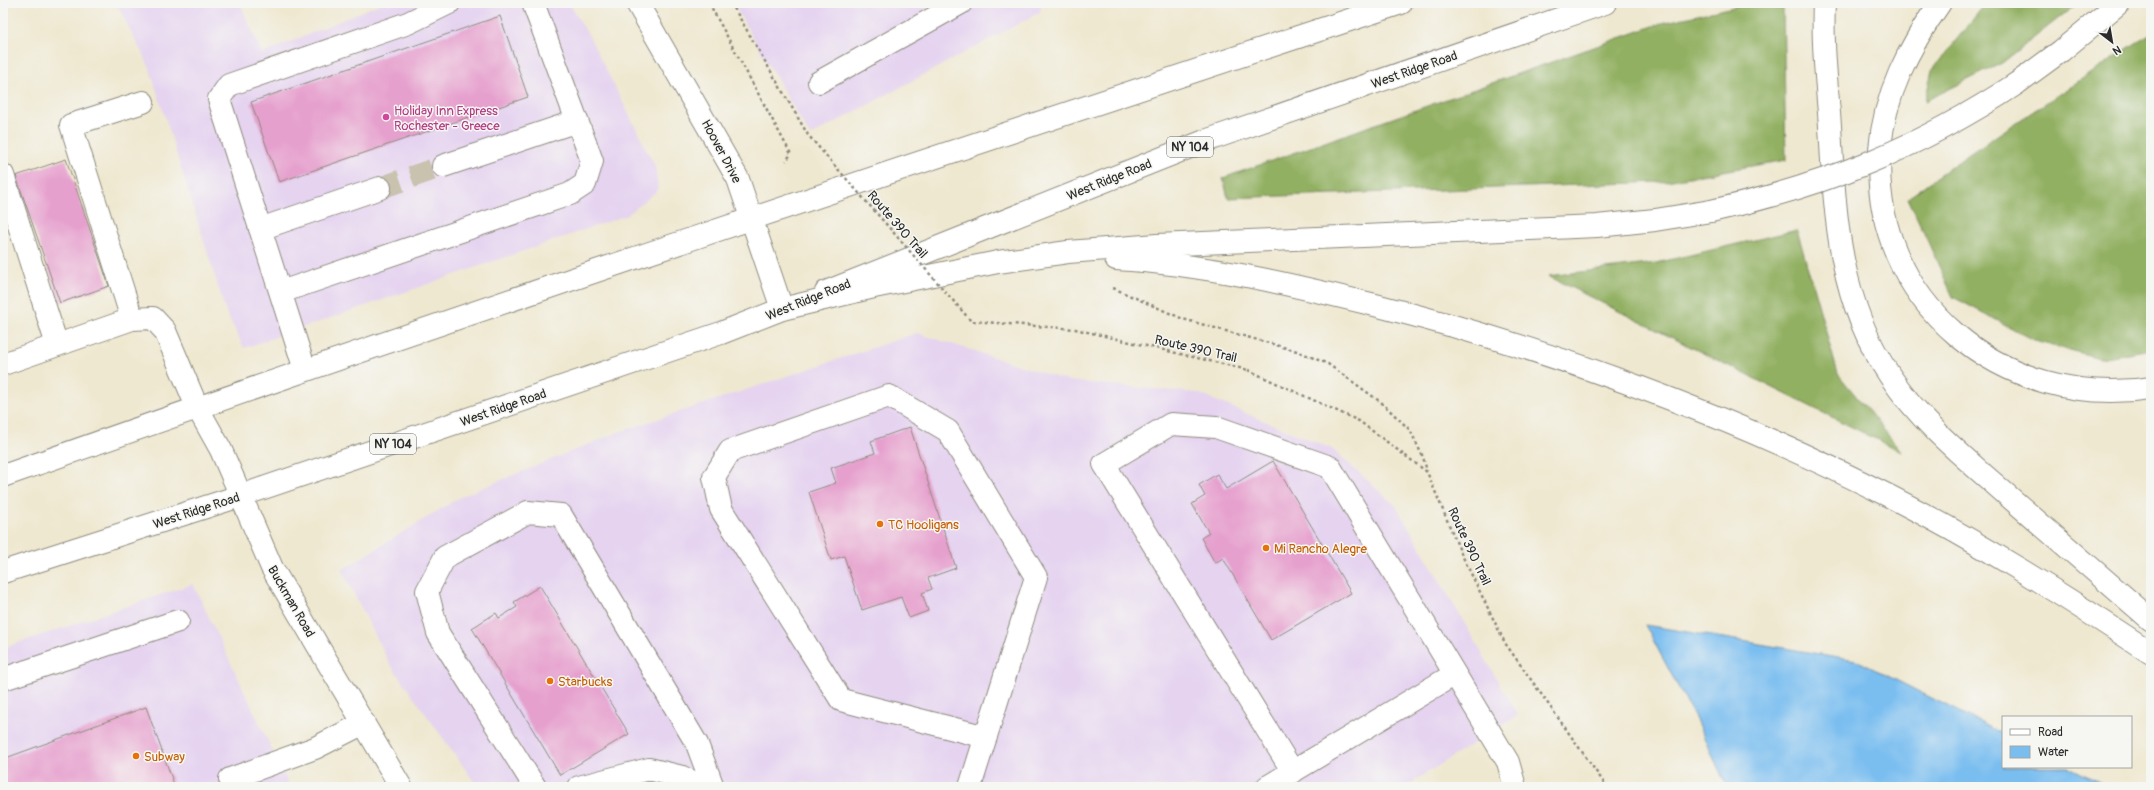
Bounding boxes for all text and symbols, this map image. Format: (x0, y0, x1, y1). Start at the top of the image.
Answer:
north arrow (2092, 22, 2132, 62)
text: N (2110, 43, 2123, 58)
street label: West Ridge Road (1369, 48, 1460, 92)
place label: Holiday Inn Express Rochester - Greece (394, 103, 500, 134)
marker: Holiday Inn Express Rochester - Greece (381, 112, 391, 122)
street label: Hoover Drive (698, 117, 745, 187)
road number: NY 104 (1167, 137, 1213, 157)
street label: West Ridge Road (1065, 156, 1154, 204)
street label: Route 390 Trail (864, 188, 931, 262)
street label: West Ridge Road (764, 276, 853, 324)
street label: Route 390 Trail (1153, 332, 1239, 366)
street label: West Ridge Road (458, 386, 549, 430)
road number: NY 104 (370, 434, 416, 454)
street label: West Ridge Road (151, 489, 242, 532)
street label: Route 390 Trail (1444, 505, 1494, 588)
place label: TC Hooligans (888, 517, 959, 533)
marker: TC Hooligans (875, 519, 885, 529)
place label: Mi Rancho Alegre (1274, 541, 1367, 557)
marker: Mi Rancho Alegre (1261, 543, 1271, 553)
street label: Buckman Road (264, 563, 318, 640)
place label: Starbucks (558, 674, 612, 690)
marker: Starbucks (545, 676, 555, 686)
legend (2002, 716, 2132, 768)
text: Road (2038, 725, 2063, 740)
text: Water (2038, 745, 2069, 760)
place label: Subway (144, 749, 185, 765)
marker: Subway (131, 751, 141, 761)

